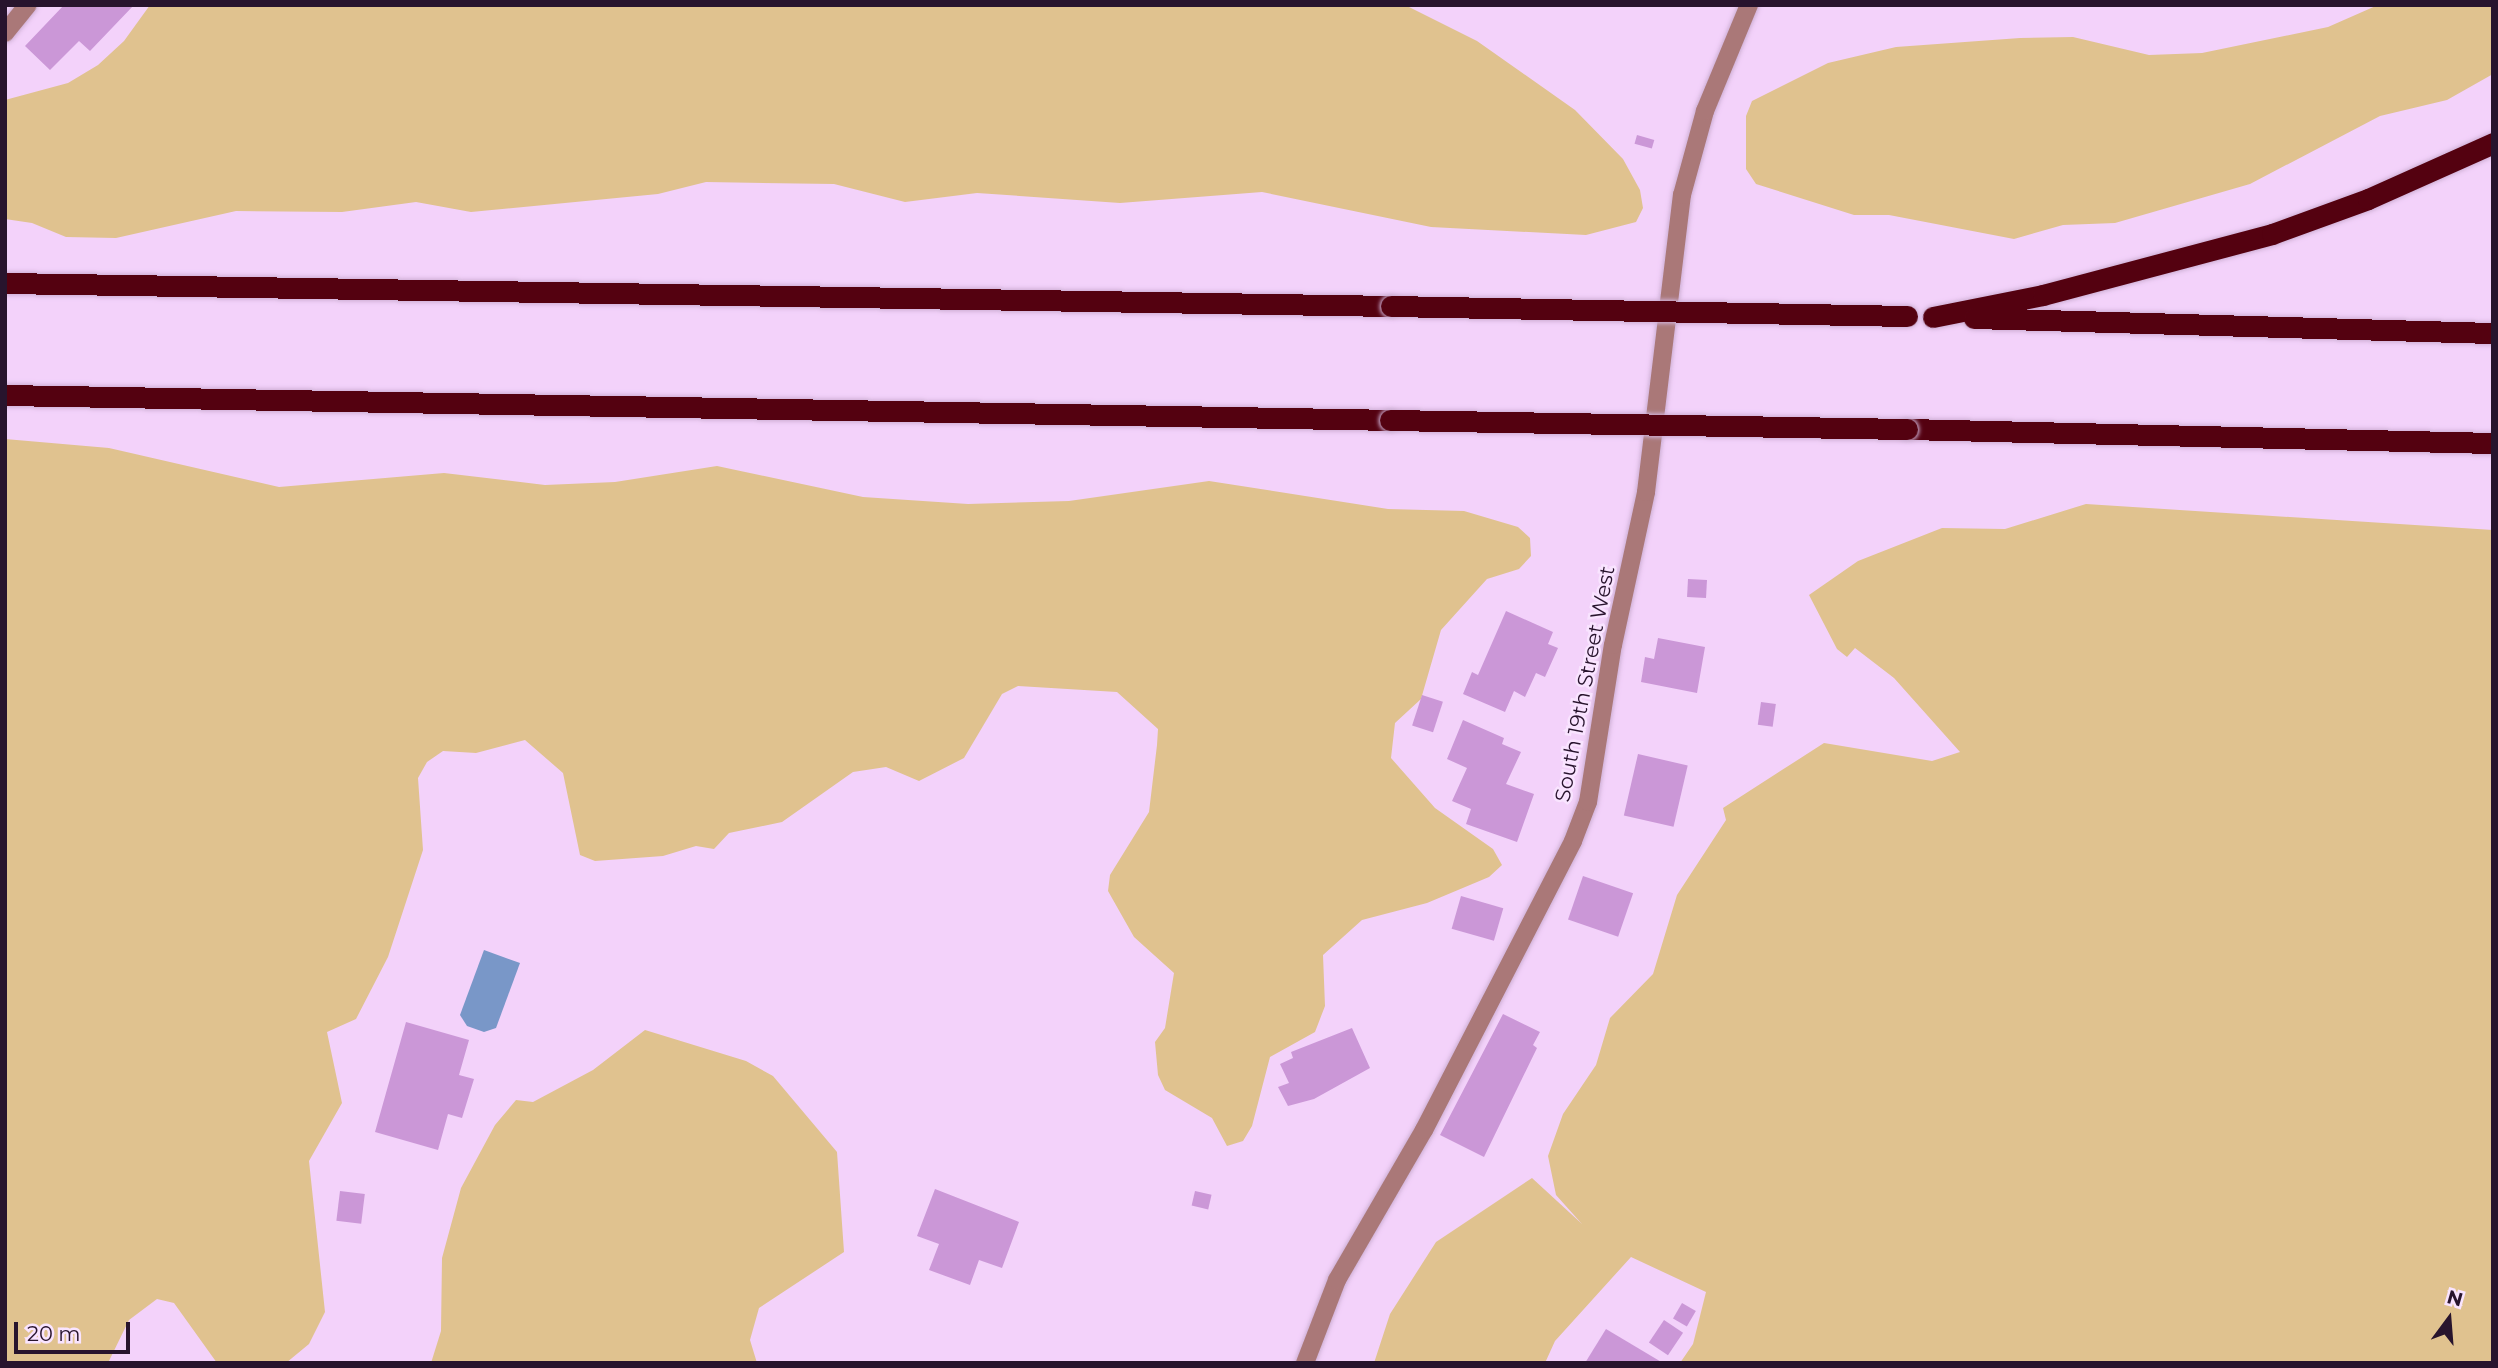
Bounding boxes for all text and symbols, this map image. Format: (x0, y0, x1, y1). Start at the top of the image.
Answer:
street label: South 19th Street West (1550, 564, 1620, 804)
north arrow (2414, 1284, 2484, 1354)
text: N (2444, 1285, 2465, 1312)
scale bar (18, 1308, 133, 1352)
text: 20 m (27, 1321, 81, 1346)

